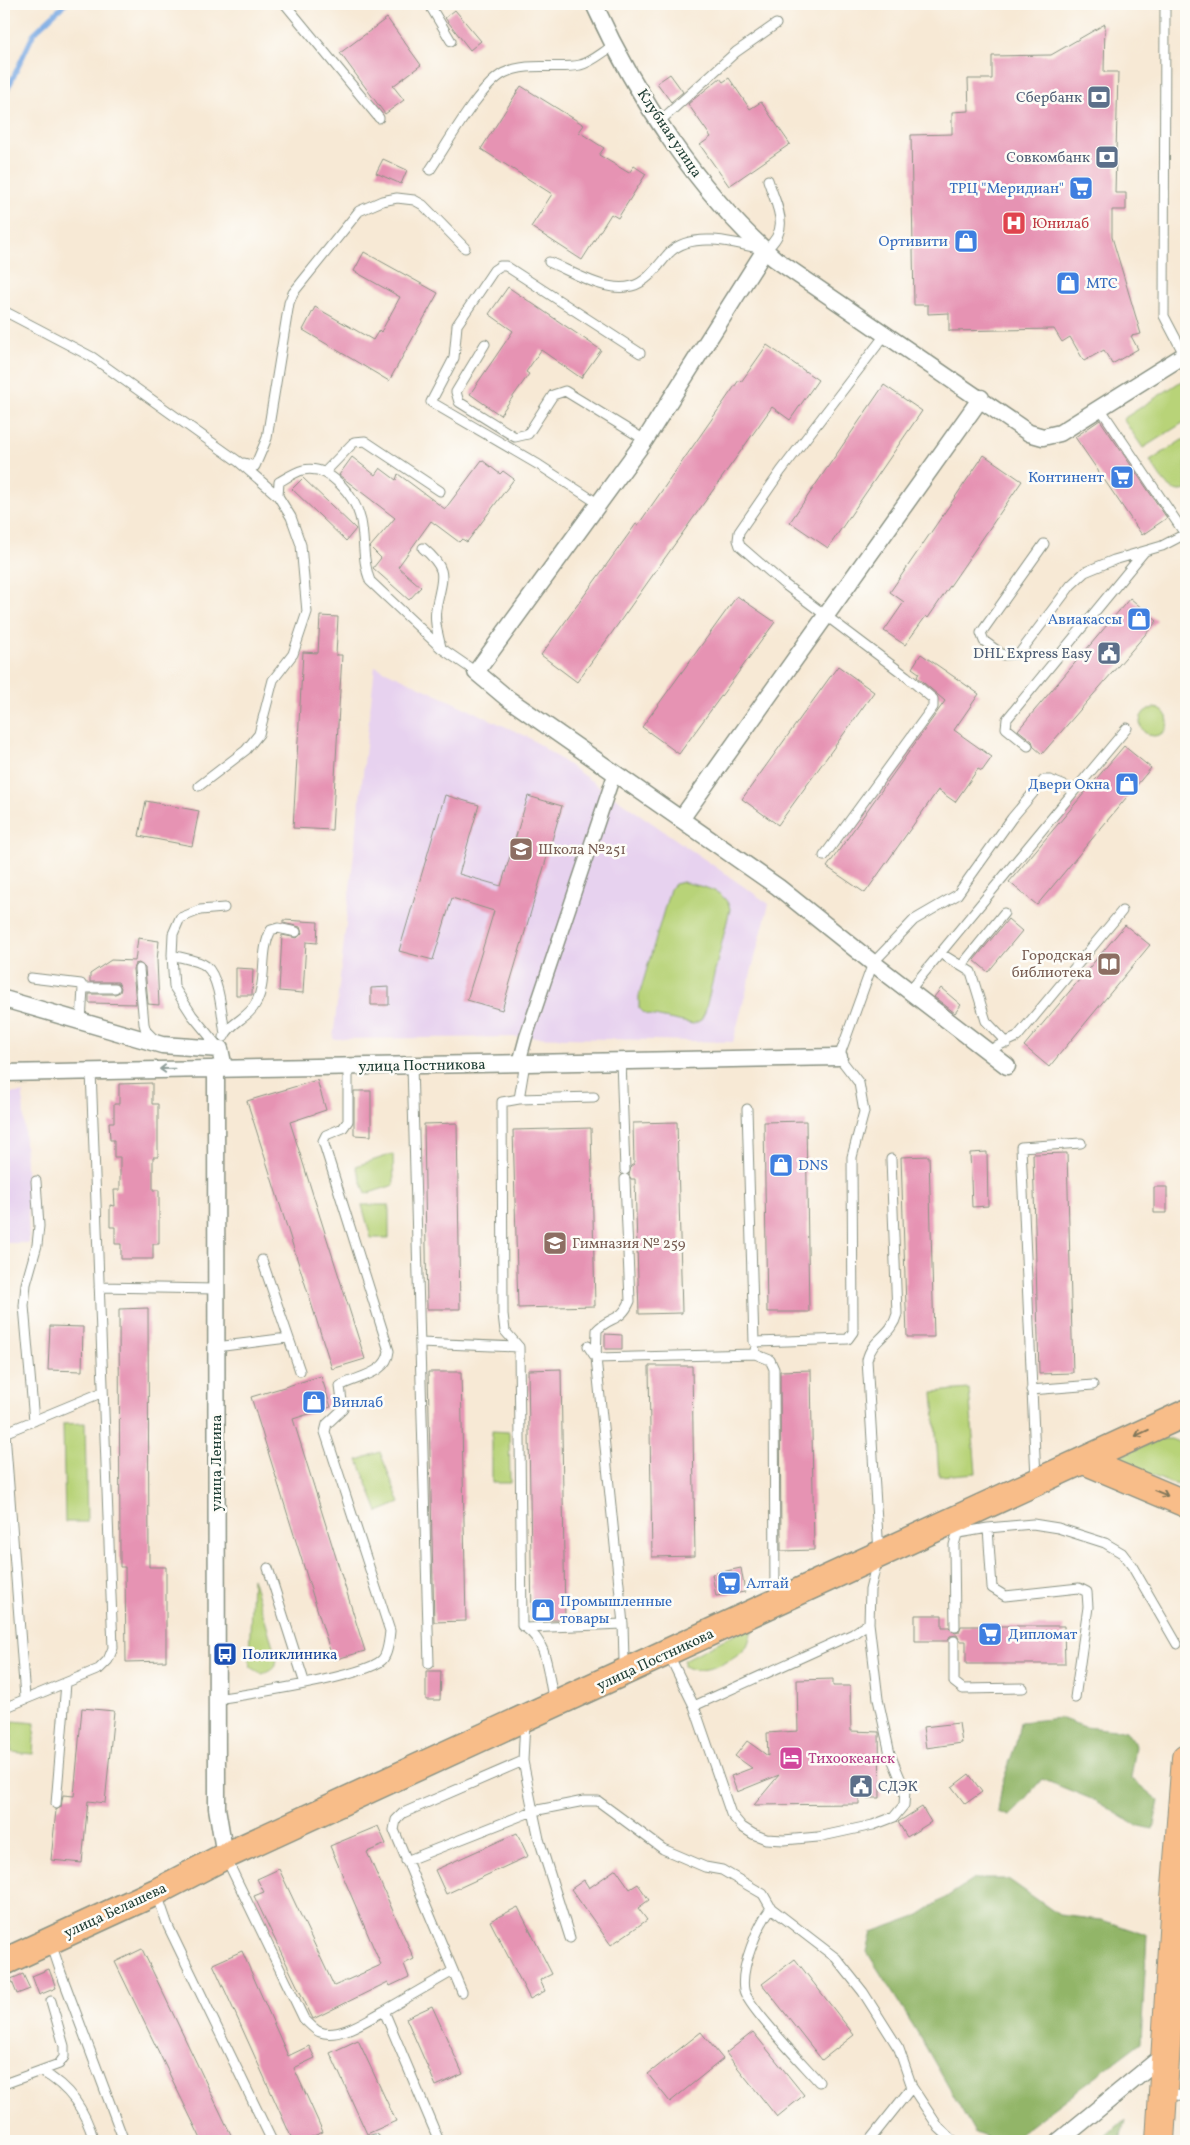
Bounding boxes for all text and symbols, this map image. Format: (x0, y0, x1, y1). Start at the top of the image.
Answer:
bank icon: Сбербанк (1086, 84, 1112, 110)
street label: Клубная улица (631, 85, 706, 182)
place label: Сбербанк (1016, 88, 1082, 109)
bank icon: Совкомбанк (1094, 144, 1120, 170)
place label: Совкомбанк (1006, 148, 1090, 169)
supermarket icon: ТРЦ "Меридиан" (1068, 175, 1094, 201)
place label: ТРЦ "Меридиан" (949, 179, 1064, 200)
hospital icon: Юнилаб (1001, 210, 1027, 236)
place label: Юнилаб (1032, 214, 1089, 235)
shop icon: Ортивити (953, 228, 979, 254)
place label: Ортивити (879, 232, 948, 253)
shop icon: МТС (1055, 270, 1081, 296)
place label: МТС (1086, 274, 1118, 295)
supermarket icon: Континент (1109, 464, 1135, 490)
place label: Континент (1028, 468, 1104, 489)
shop icon: Авиакассы (1126, 606, 1152, 632)
place label: Авиакассы (1048, 610, 1122, 631)
public building icon: DHL Express Easy (1096, 640, 1122, 666)
place label: DHL Express Easy (973, 644, 1092, 665)
shop icon: Двери Окна (1114, 771, 1140, 797)
place label: Двери Окна (1028, 775, 1110, 796)
school or university icon: Школа №251 (508, 836, 534, 862)
place label: Школа №251 (538, 840, 626, 861)
place label: Городская библиотека (1012, 946, 1092, 984)
library icon: Городская библиотека (1096, 951, 1122, 977)
street label: улица Постникова (358, 1055, 486, 1078)
one-way arrow (159, 1064, 176, 1074)
shop icon: DNS (768, 1152, 794, 1178)
place label: DNS (798, 1156, 828, 1177)
school or university icon: Гимназия № 259 (542, 1230, 568, 1256)
place label: Гимназия № 259 (572, 1234, 686, 1255)
shop icon: Винлаб (301, 1389, 327, 1415)
place label: Винлаб (332, 1393, 383, 1414)
street label: улица Ленина (207, 1415, 228, 1511)
one-way arrow (1135, 1429, 1150, 1439)
one-way arrow (1153, 1489, 1168, 1499)
supermarket icon: Алтай (716, 1570, 742, 1596)
place label: Алтай (746, 1574, 789, 1595)
place label: Промышленные товары (560, 1592, 672, 1630)
shop icon: Промышленные товары (530, 1597, 556, 1623)
supermarket icon: Дипломат (977, 1621, 1003, 1647)
street label: улица Постникова (594, 1624, 718, 1697)
place label: Дипломат (1008, 1625, 1078, 1646)
bus stop icon: Поликлиника (212, 1641, 238, 1667)
place label: Поликлиника (242, 1645, 338, 1666)
hotel icon: Тихоокеанск (778, 1745, 804, 1771)
place label: Тихоокеанск (808, 1749, 895, 1770)
public building icon: СДЭК (848, 1773, 874, 1799)
place label: СДЭК (878, 1777, 918, 1798)
street label: улица Белашева (61, 1878, 171, 1944)

